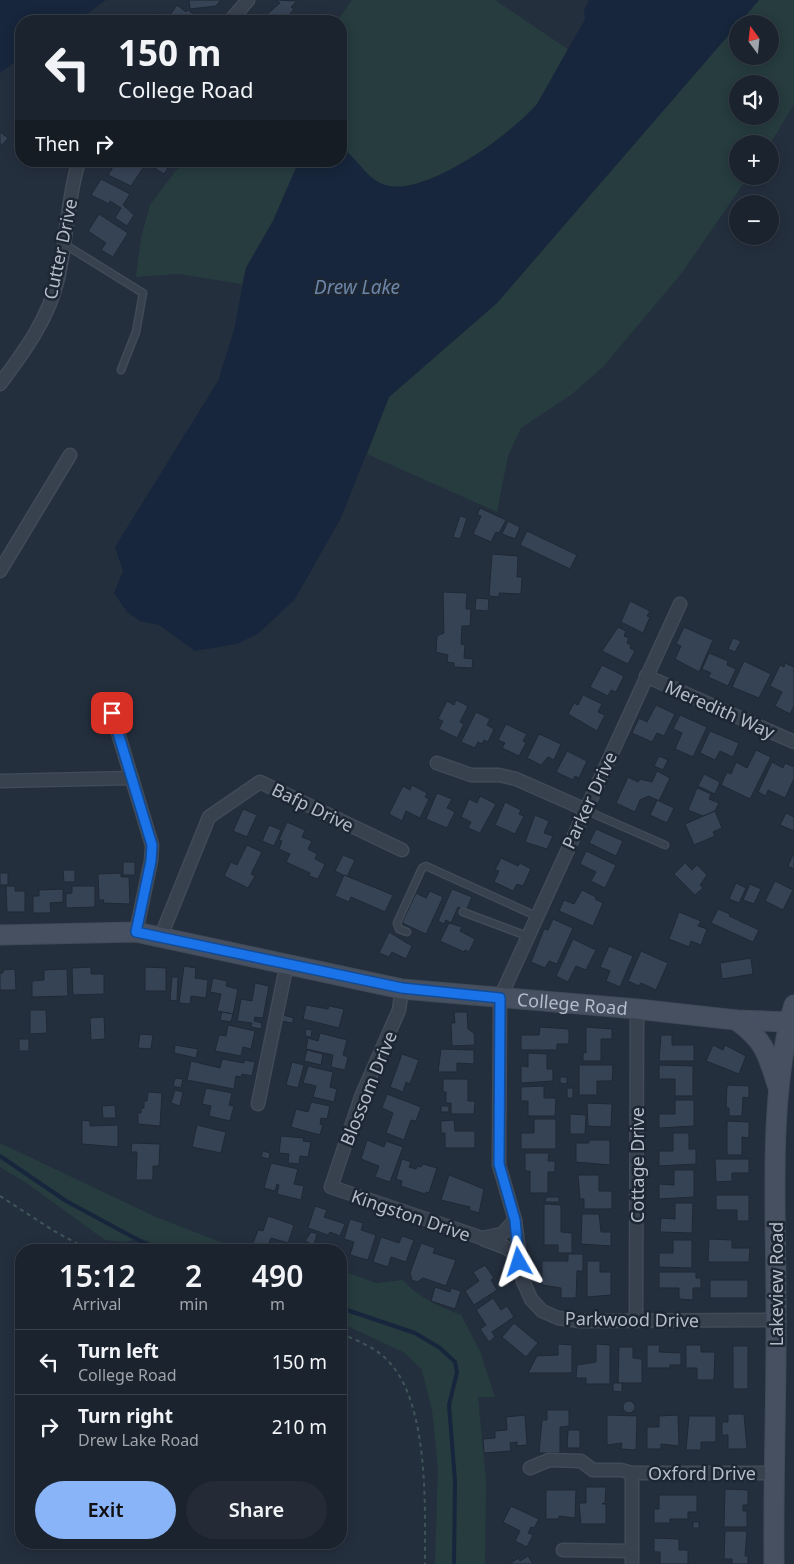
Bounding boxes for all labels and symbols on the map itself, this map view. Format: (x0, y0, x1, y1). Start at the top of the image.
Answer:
north arrow (729, 15, 779, 65)
street label: Cutter Drive (38, 196, 82, 302)
water label: Drew Lake (314, 274, 400, 300)
street label: Meredith Way (661, 674, 779, 744)
pin (91, 692, 133, 734)
street label: Parker Drive (556, 747, 622, 853)
street label: Bafp Drive (268, 777, 358, 837)
street label: College Road (516, 987, 629, 1020)
street label: Blossom Drive (334, 1027, 402, 1149)
street label: Cottage Drive (625, 1107, 649, 1223)
street label: Kingston Drive (348, 1183, 474, 1247)
street label: Lakeview Road (764, 1222, 788, 1346)
position arrow (492, 1235, 544, 1287)
street label: Parkwood Drive (565, 1306, 699, 1332)
street label: Oxford Drive (648, 1461, 756, 1485)

